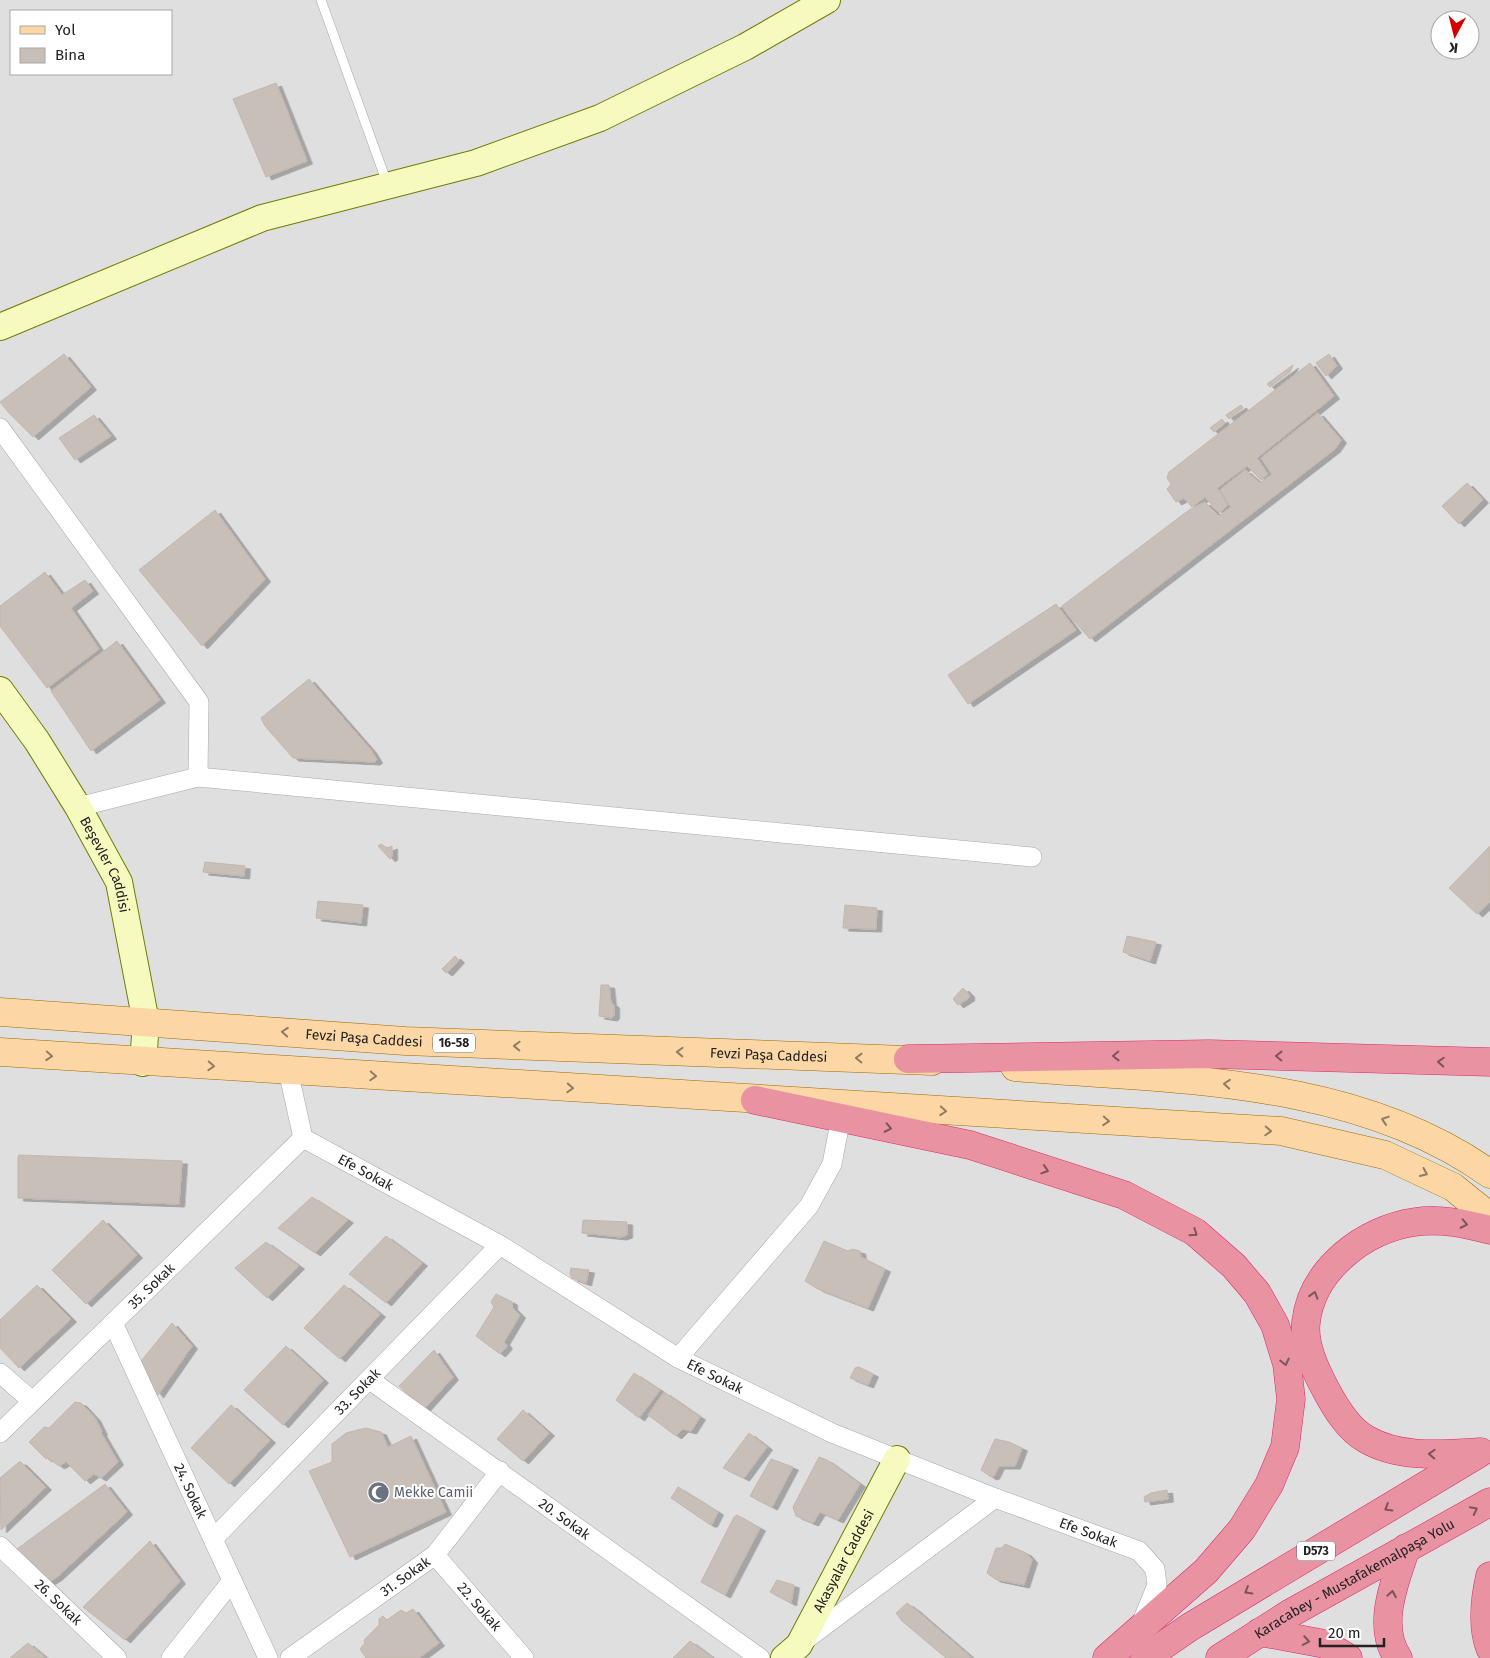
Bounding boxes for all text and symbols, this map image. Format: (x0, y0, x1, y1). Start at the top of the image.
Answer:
legend (10, 10, 172, 75)
north arrow (1430, 10, 1480, 60)
text: Yol (55, 21, 76, 39)
text: K (1447, 38, 1459, 56)
text: Bina (55, 46, 85, 64)
street label: Beşevler Caddisi (76, 814, 133, 914)
street label: Fevzi Paşa Caddesi (305, 1026, 423, 1051)
one-way arrow (281, 1027, 289, 1038)
road number: 16-58 (433, 1034, 475, 1052)
one-way arrow (513, 1040, 521, 1051)
street label: Fevzi Paşa Caddesi (710, 1045, 828, 1066)
one-way arrow (675, 1047, 683, 1058)
one-way arrow (45, 1050, 53, 1061)
one-way arrow (1275, 1050, 1283, 1061)
one-way arrow (1112, 1051, 1120, 1061)
one-way arrow (855, 1053, 863, 1063)
one-way arrow (1437, 1056, 1445, 1067)
one-way arrow (207, 1061, 215, 1072)
one-way arrow (369, 1070, 377, 1081)
one-way arrow (1223, 1079, 1231, 1090)
one-way arrow (566, 1082, 574, 1093)
one-way arrow (940, 1106, 948, 1117)
one-way arrow (1102, 1116, 1110, 1127)
one-way arrow (1381, 1116, 1389, 1126)
one-way arrow (884, 1122, 893, 1133)
one-way arrow (1264, 1125, 1272, 1136)
street label: Efe Sokak (335, 1151, 397, 1195)
one-way arrow (1040, 1164, 1049, 1174)
one-way arrow (1418, 1167, 1427, 1177)
one-way arrow (1459, 1218, 1468, 1229)
one-way arrow (1189, 1226, 1198, 1236)
street label: 35. Sokak (125, 1259, 179, 1313)
one-way arrow (1308, 1292, 1318, 1300)
street label: Efe Sokak (684, 1356, 747, 1398)
one-way arrow (1279, 1357, 1290, 1366)
street label: 33. Sokak (331, 1364, 385, 1419)
one-way arrow (1428, 1449, 1436, 1459)
street label: 24. Sokak (170, 1461, 211, 1522)
mosque icon: Mekke Camii (366, 1480, 390, 1504)
place label: Mekke Camii (394, 1484, 473, 1501)
street label: 20. Sokak (535, 1495, 594, 1544)
one-way arrow (1384, 1501, 1393, 1511)
one-way arrow (1469, 1506, 1478, 1516)
street label: Akasyalar Caddesi (810, 1507, 878, 1615)
street label: Efe Sokak (1057, 1514, 1120, 1552)
street label: Karacabey - Mustafakemalpaşa Yolu (1251, 1516, 1458, 1643)
road number: D573 (1297, 1542, 1335, 1560)
street label: 31. Sokak (377, 1553, 434, 1600)
street label: 26. Sokak (31, 1576, 86, 1630)
street label: 22. Sokak (454, 1579, 505, 1635)
one-way arrow (1245, 1585, 1254, 1595)
one-way arrow (1386, 1590, 1396, 1599)
scale bar (1320, 1616, 1384, 1648)
text: 20 m (1328, 1624, 1361, 1642)
one-way arrow (1301, 1635, 1310, 1645)

